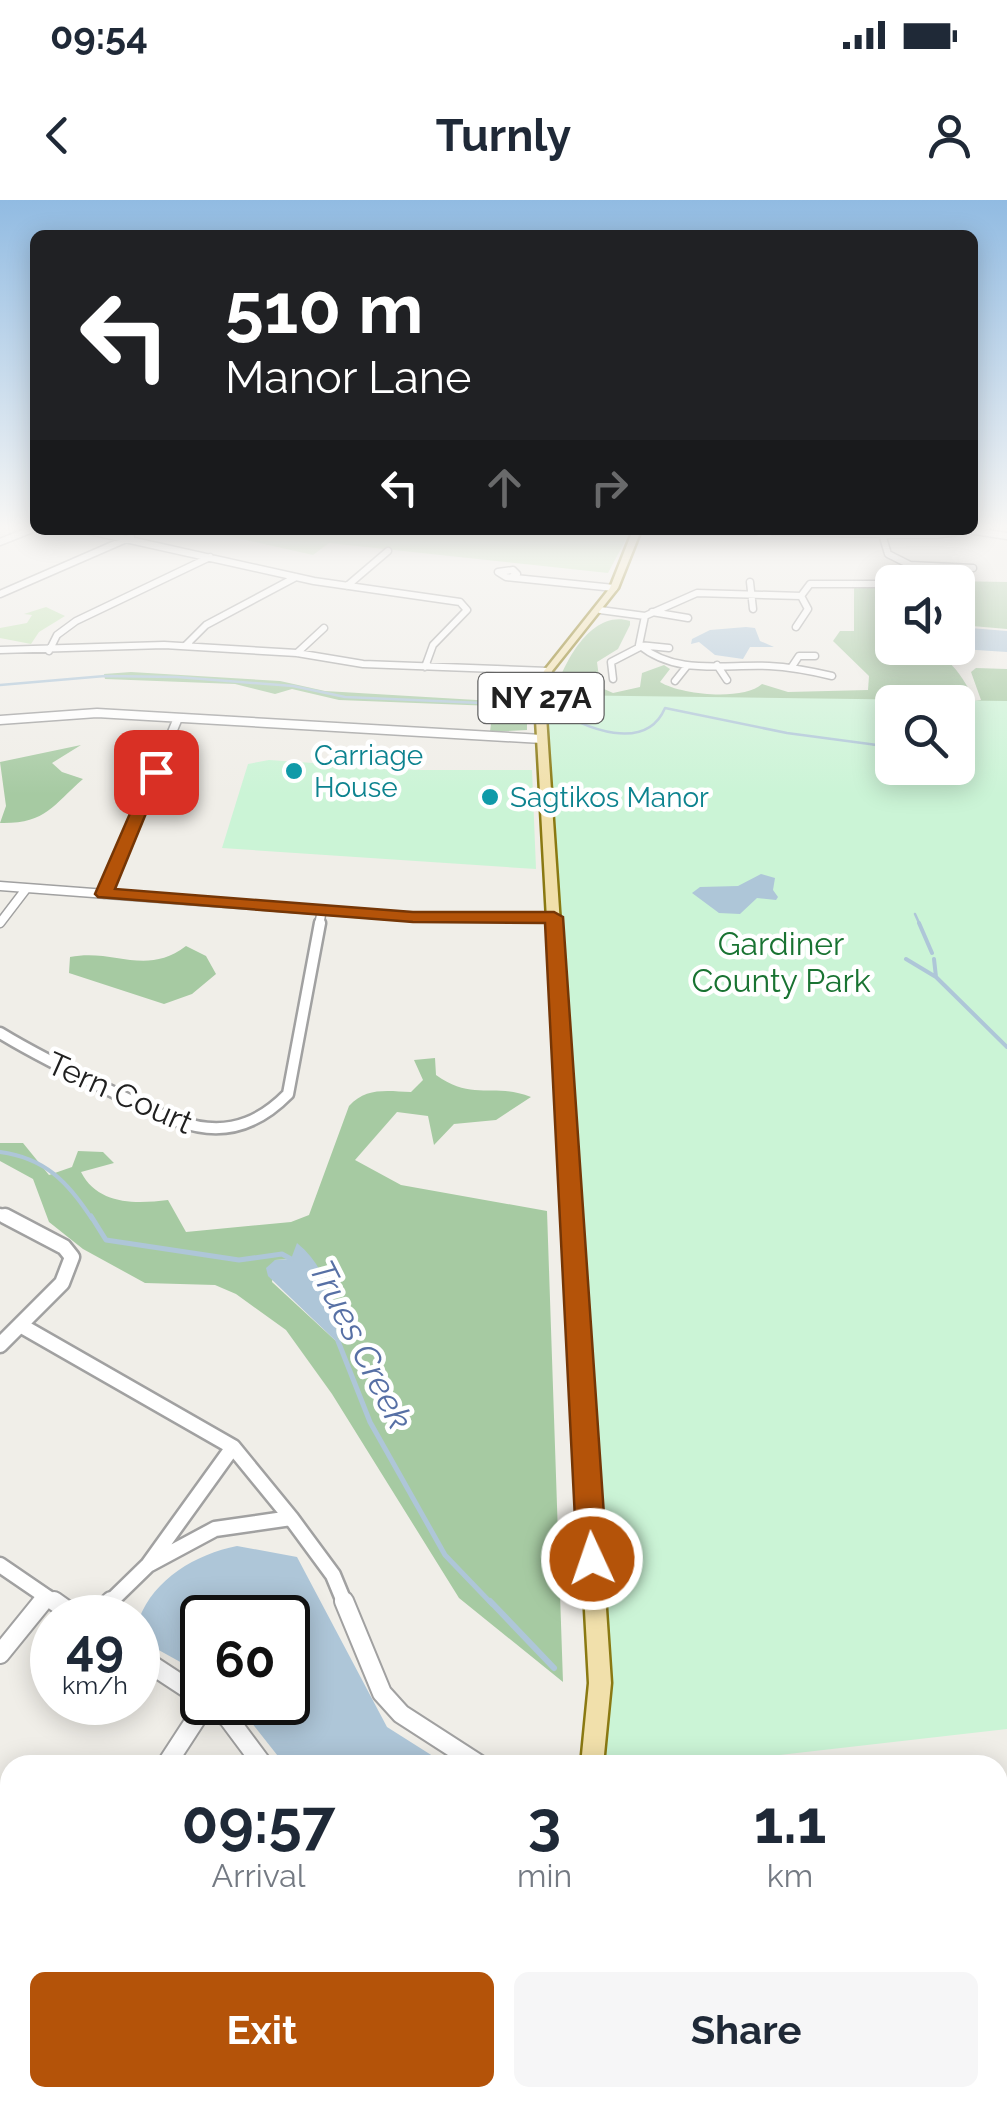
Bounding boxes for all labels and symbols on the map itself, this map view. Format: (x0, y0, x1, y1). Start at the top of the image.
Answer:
road number: NY 27A (478, 673, 604, 723)
pin (114, 730, 199, 815)
place label: Carriage House (314, 739, 423, 804)
marker: Carriage House (283, 760, 305, 782)
place label: Sagtikos Manor (510, 781, 709, 814)
marker: Sagtikos Manor (479, 786, 501, 808)
park label: Gardiner County Park (691, 925, 871, 999)
street label: Tern Court (42, 1044, 199, 1141)
water label: Trues Creek (301, 1253, 422, 1436)
position arrow (540, 1507, 644, 1611)
speed limit sign: 60 (180, 1595, 310, 1725)

